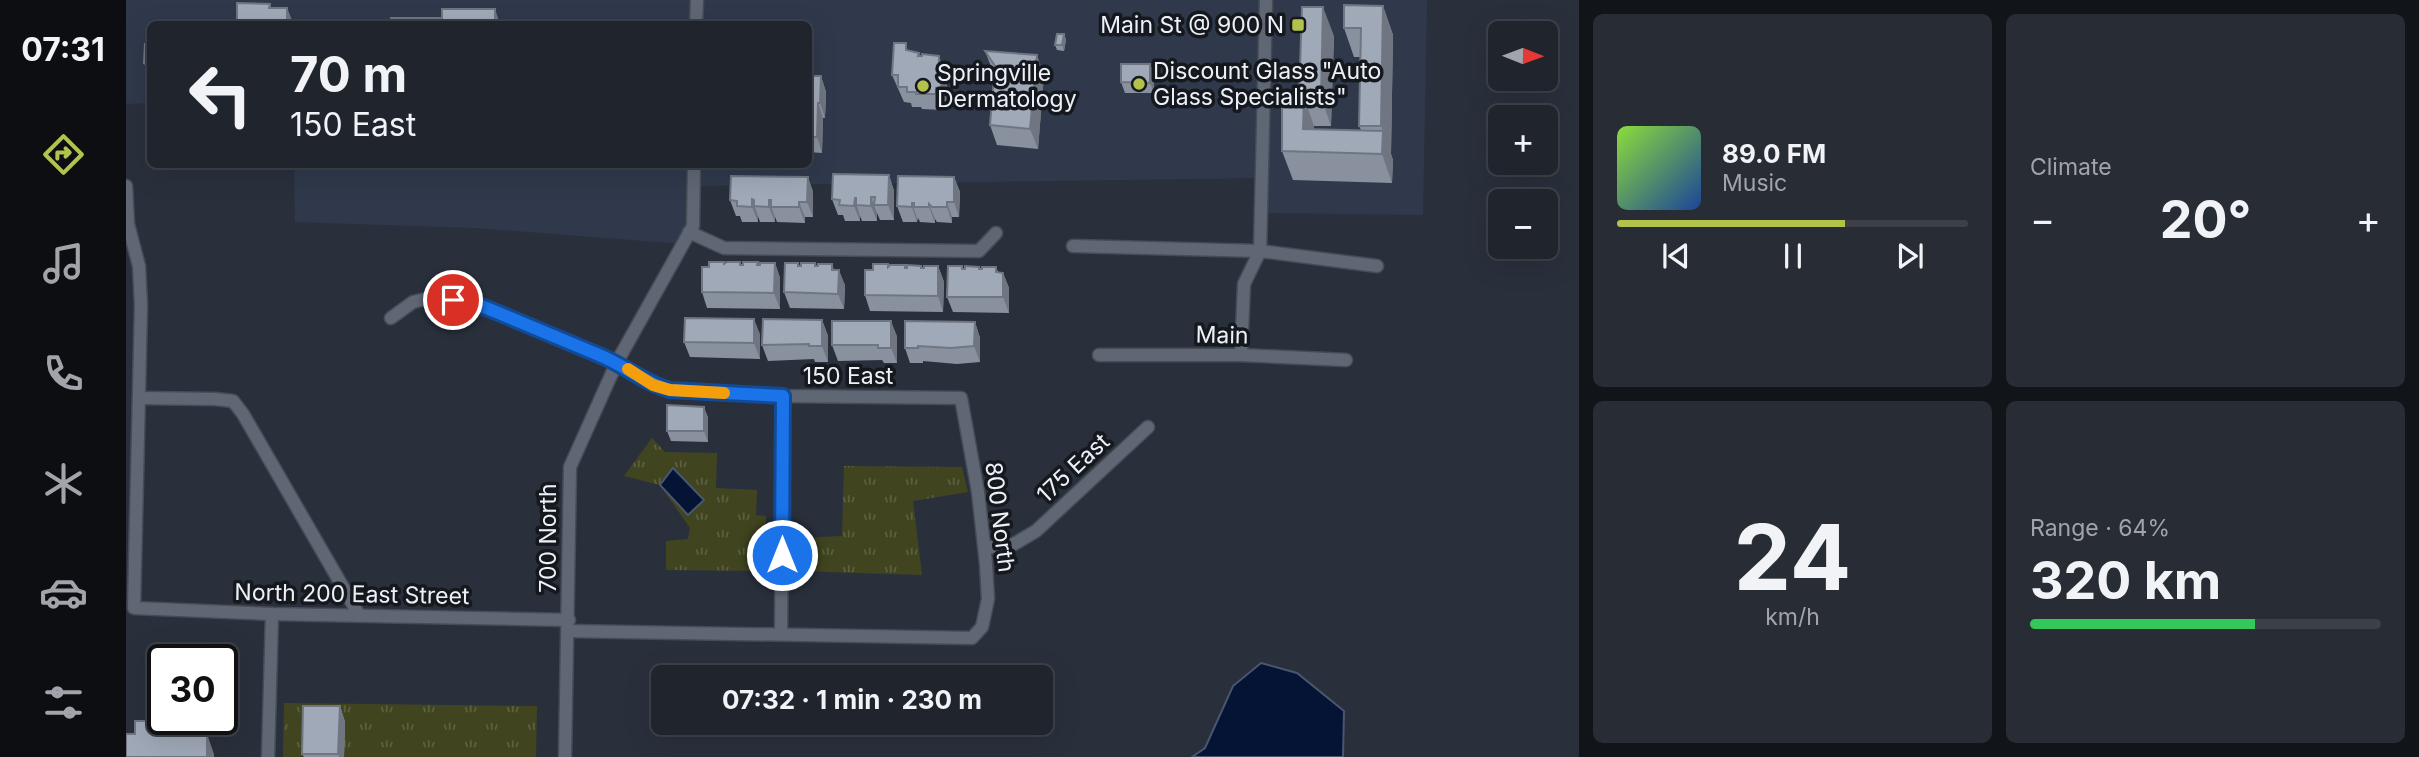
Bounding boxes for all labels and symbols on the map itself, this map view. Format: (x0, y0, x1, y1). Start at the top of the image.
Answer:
place label: Main St @ 900 N (1100, 11, 1284, 39)
marker: Main St @ 900 N (1290, 17, 1306, 33)
north arrow (1488, 21, 1558, 91)
place label: Discount Glass "Auto Glass Specialists" (1153, 57, 1381, 111)
place label: Springville Dermatology (937, 59, 1077, 113)
marker: Discount Glass "Auto Glass Specialists" (1131, 76, 1147, 92)
marker: Springville Dermatology (915, 78, 931, 94)
pin (423, 270, 483, 330)
street label: Main (1195, 321, 1249, 349)
street label: 150 East (803, 362, 894, 390)
street label: 175 East (1031, 427, 1115, 509)
street label: 800 North (979, 460, 1021, 574)
street label: 700 North (534, 483, 562, 593)
position arrow (745, 518, 819, 592)
street label: North 200 East Street (234, 578, 470, 610)
speed limit sign: 30 (147, 644, 238, 735)

